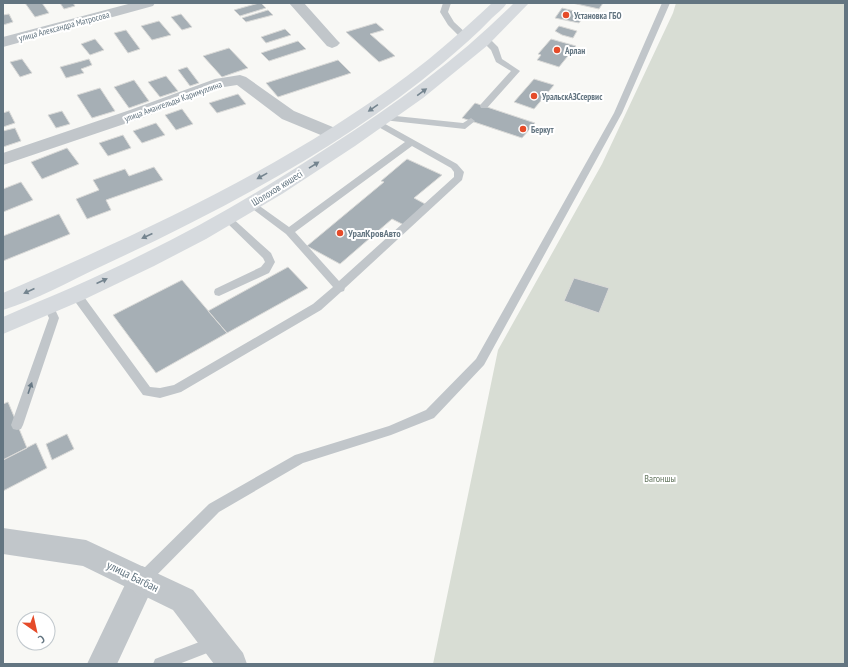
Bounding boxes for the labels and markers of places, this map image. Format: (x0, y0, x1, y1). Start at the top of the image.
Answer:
marker: Установка ГБО (561, 10, 571, 20)
place label: Установка ГБО (573, 10, 621, 21)
marker: Арлан (552, 45, 562, 55)
place label: Арлан (564, 45, 585, 56)
marker: УральскАЗСсервис (529, 91, 539, 101)
place label: УральскАЗСсервис (541, 91, 603, 102)
marker: Беркут (518, 124, 528, 134)
place label: Беркут (531, 124, 555, 135)
place label: УралКровАвто (347, 227, 401, 240)
marker: УралКровАвто (335, 228, 345, 238)

